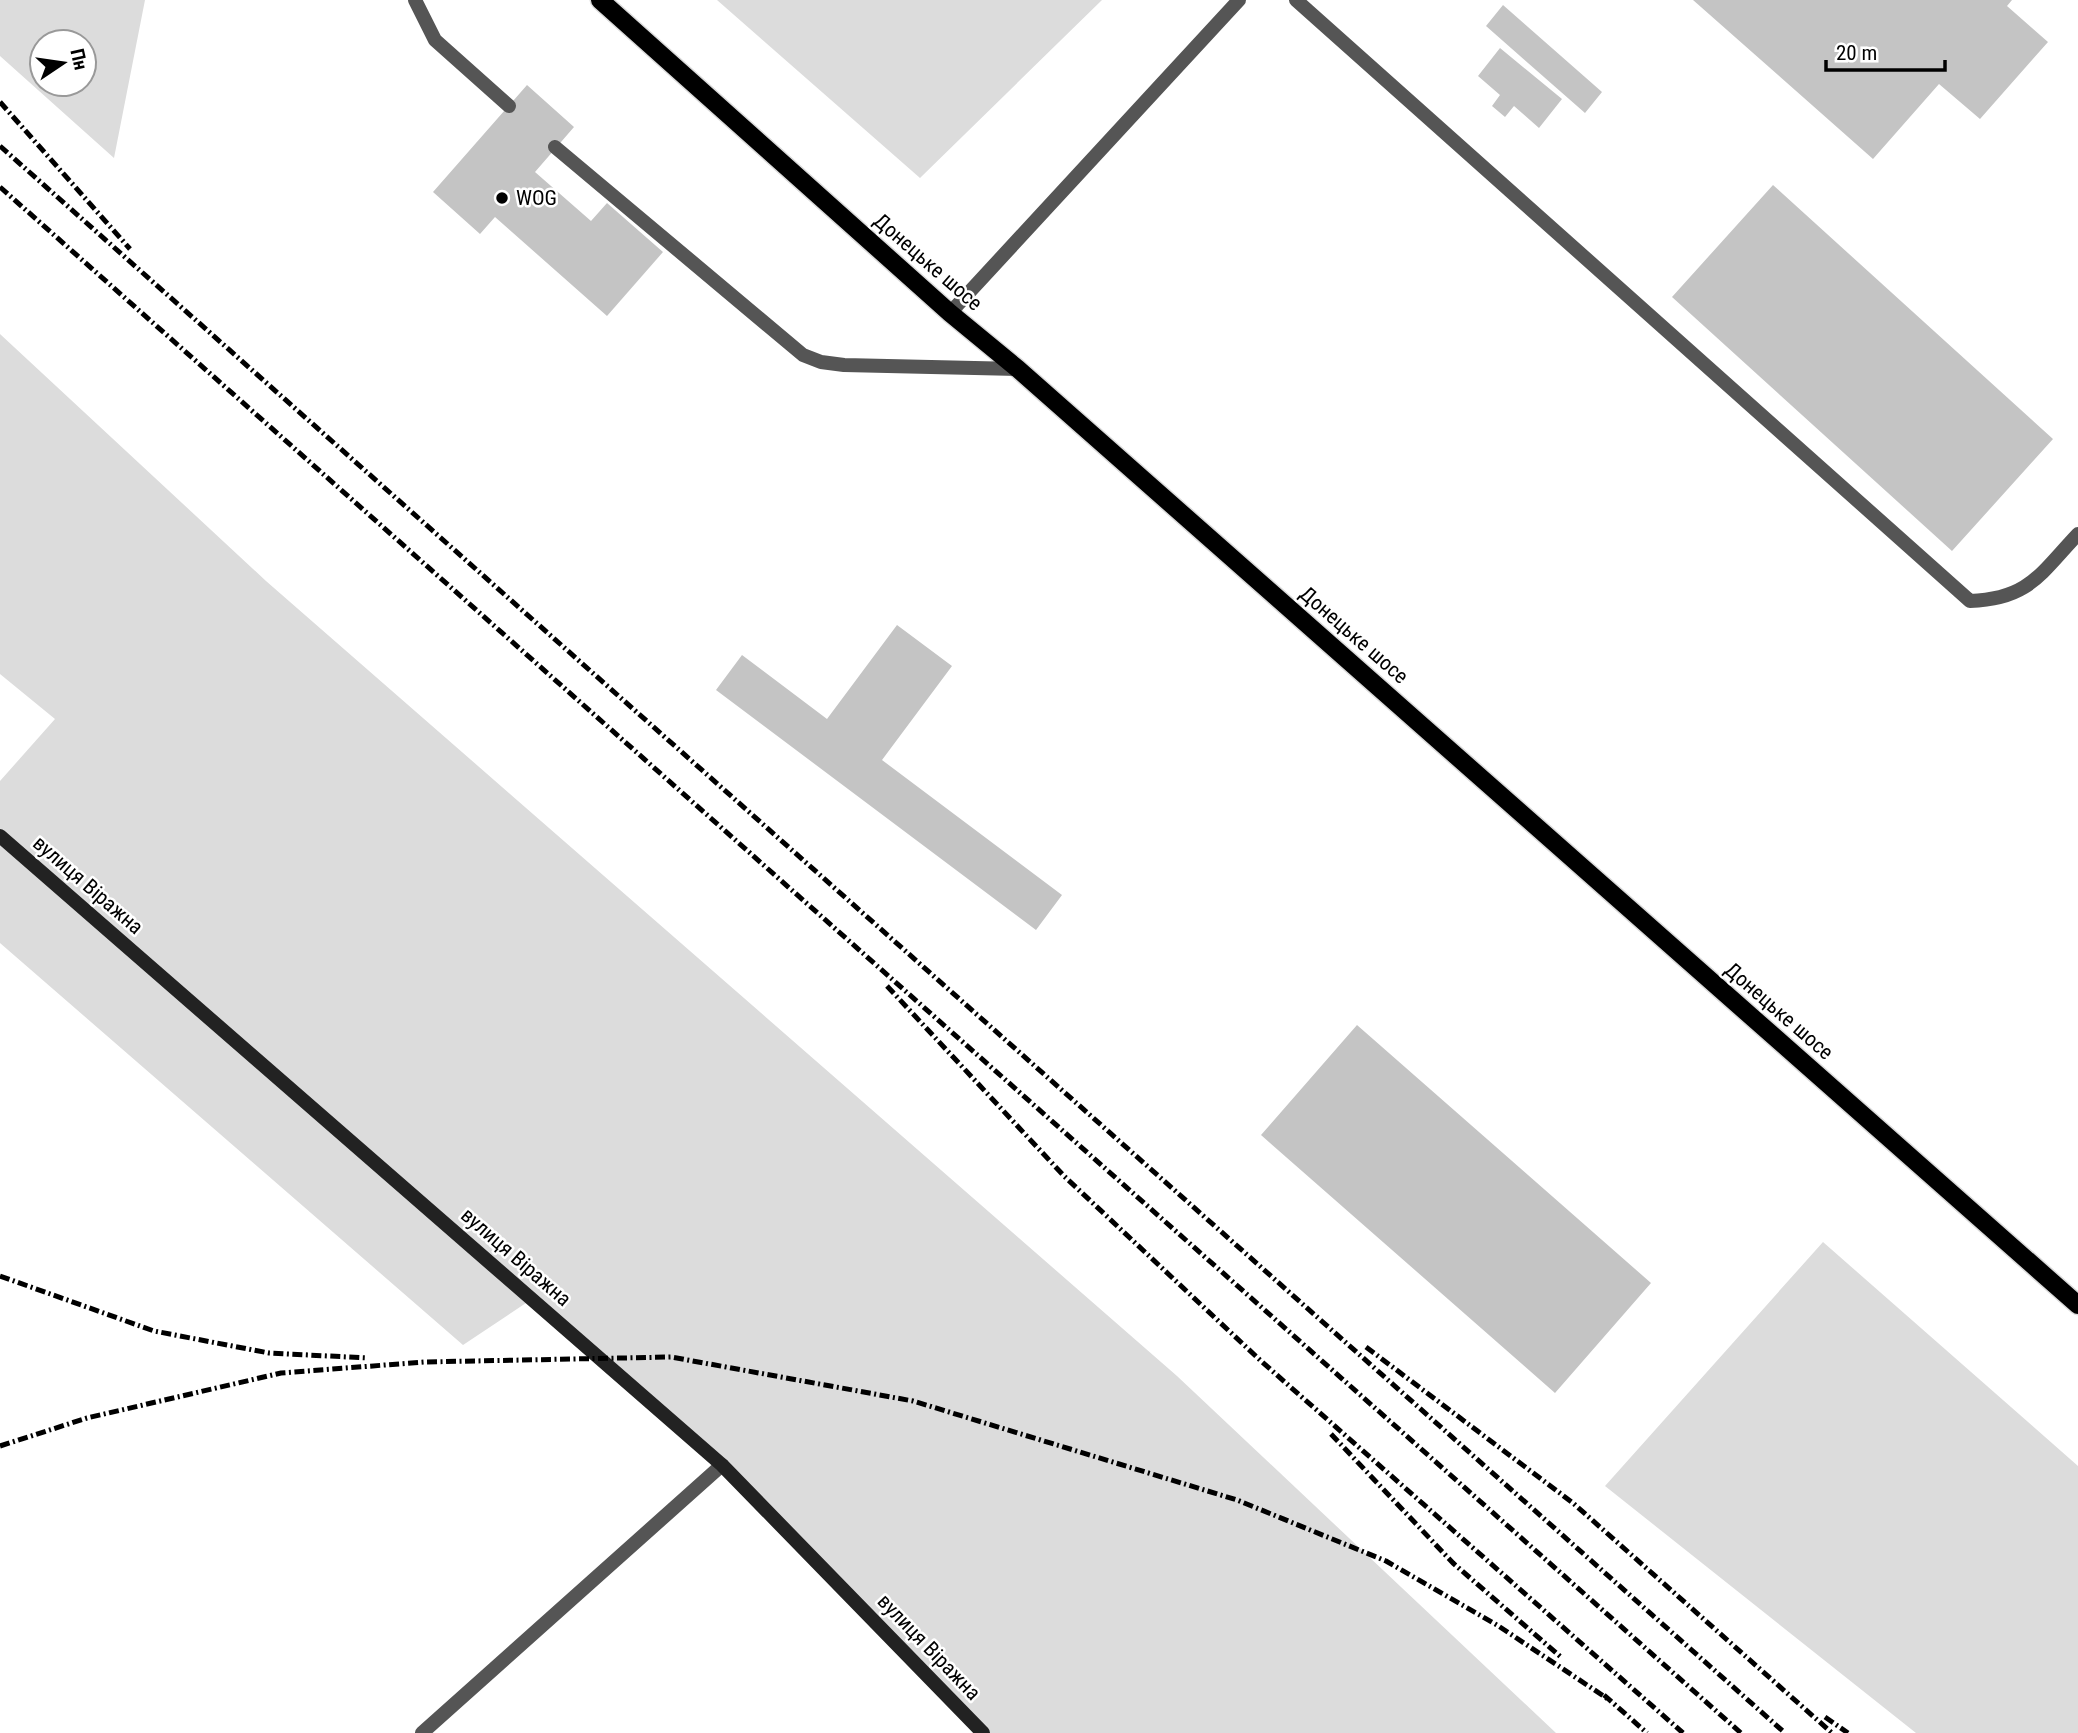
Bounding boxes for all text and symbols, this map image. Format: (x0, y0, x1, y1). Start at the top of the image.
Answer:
north arrow (28, 28, 98, 98)
scale bar (1826, 28, 1945, 72)
text: 20 m (1836, 41, 1877, 65)
text: Пн (65, 46, 93, 72)
place label: WOG (516, 186, 557, 210)
marker: WOG (494, 190, 510, 206)
street label: Донецьке шосе (869, 209, 987, 316)
street label: Донецьке шосе (1295, 582, 1413, 689)
street label: вулиця Віражна (28, 831, 148, 939)
street label: Донецьке шосе (1720, 958, 1838, 1065)
street label: вулиця Віражна (456, 1203, 576, 1311)
street label: вулиця Віражна (873, 1589, 985, 1705)

